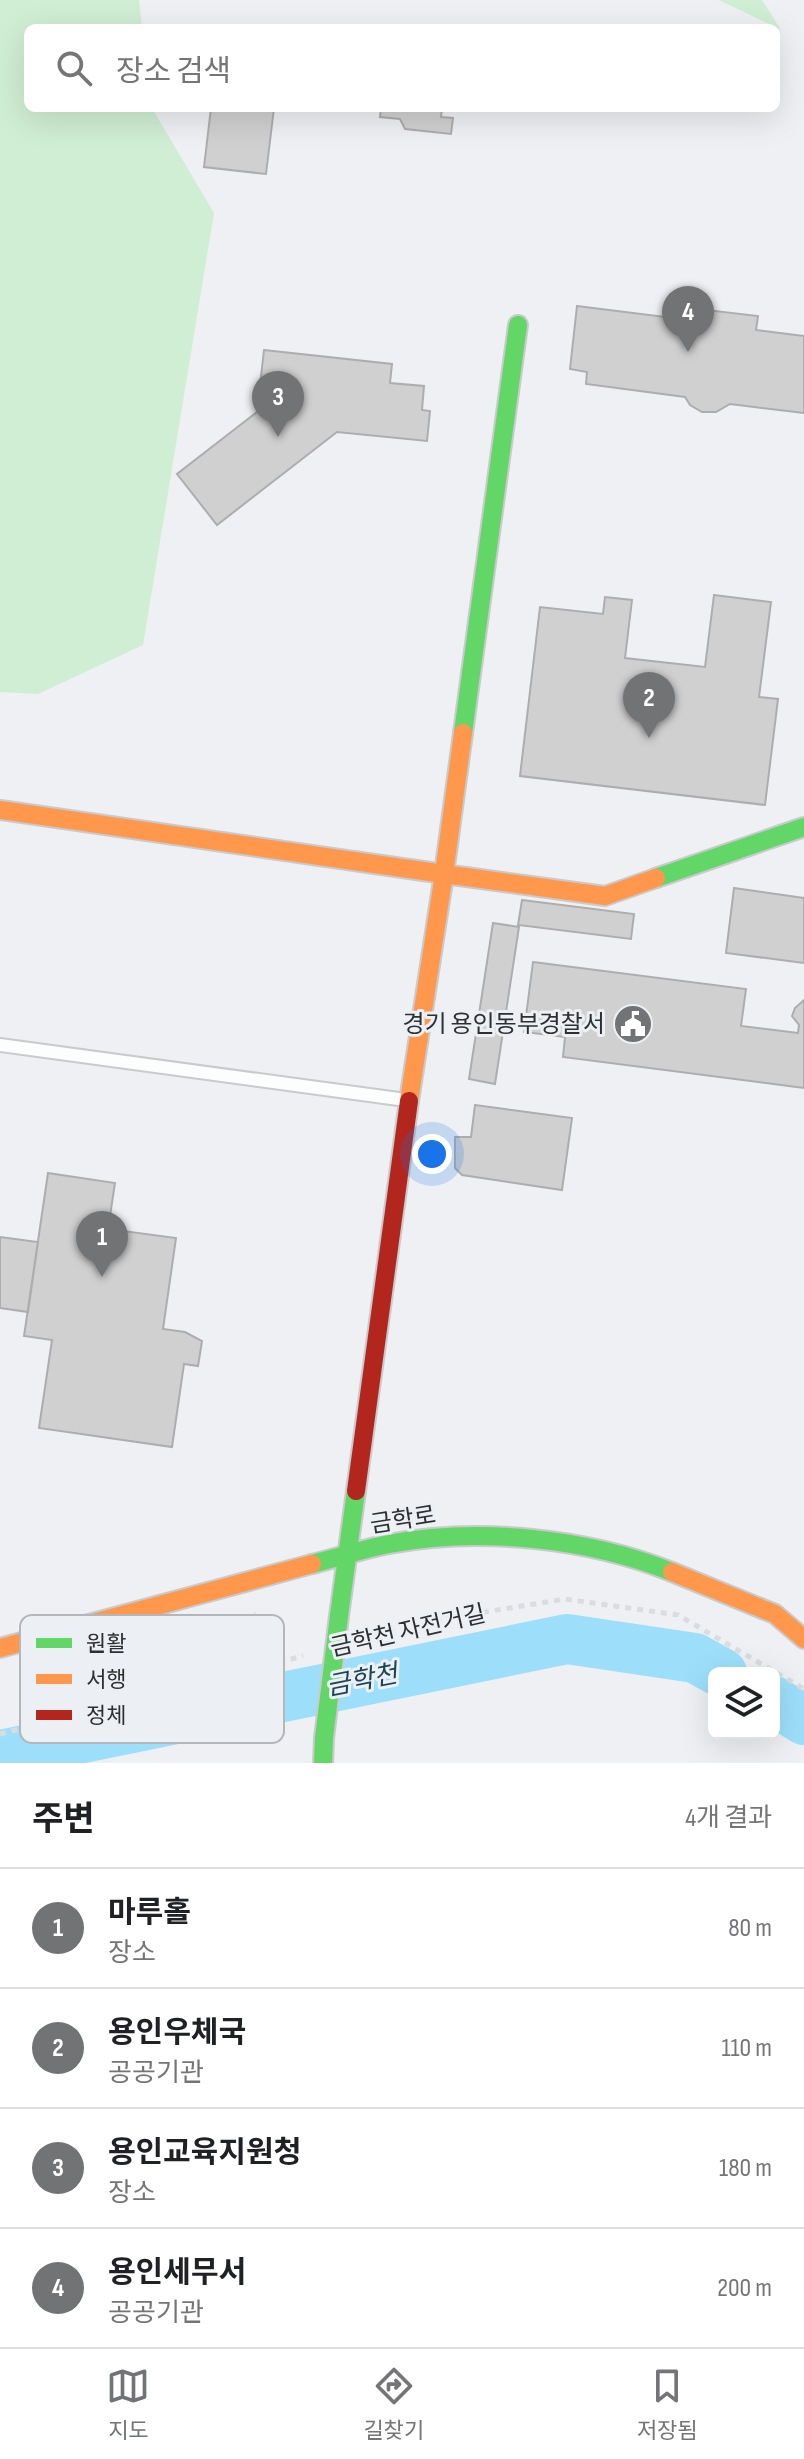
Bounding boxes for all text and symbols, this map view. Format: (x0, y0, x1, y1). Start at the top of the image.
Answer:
search box (24, 24, 780, 112)
icon: search (52, 46, 96, 90)
text: 장소 검색 (116, 54, 231, 90)
pin: 4 (662, 286, 714, 352)
pin: 3 (252, 371, 304, 437)
pin: 2 (623, 672, 675, 738)
public building icon: 경기 용인동부경찰서 (612, 1003, 654, 1045)
place label: 경기 용인동부경찰서 (402, 1010, 605, 1039)
your location (412, 1134, 452, 1174)
pin: 1 (76, 1211, 128, 1277)
street label: 금학로 (368, 1500, 438, 1540)
street label: 금학천 자전거길 (328, 1599, 488, 1663)
legend (20, 1615, 284, 1743)
text: 원활 (86, 1631, 126, 1658)
water label: 금학천 (324, 1658, 403, 1703)
text: 서행 (86, 1667, 126, 1694)
map controls (708, 1667, 780, 1739)
button: layers (708, 1667, 780, 1739)
text: 정체 (86, 1703, 126, 1730)
text: 주변 (32, 1799, 95, 1840)
text: 4개 결과 (685, 1803, 772, 1834)
text: 마루홀 (108, 1895, 191, 1931)
text: 1 (53, 1913, 63, 1944)
text: 80 m (728, 1913, 772, 1944)
text: 장소 (108, 1938, 156, 1969)
text: 용인우체국 (108, 2015, 246, 2051)
text: 2 (52, 2033, 64, 2064)
text: 110 m (721, 2033, 772, 2064)
text: 공공기관 (108, 2058, 204, 2089)
text: 용인교육지원청 (108, 2135, 301, 2171)
text: 3 (52, 2153, 64, 2184)
text: 180 m (719, 2153, 772, 2184)
text: 장소 (108, 2178, 156, 2209)
text: 용인세무서 (108, 2255, 246, 2291)
text: 4 (52, 2273, 64, 2304)
text: 200 m (717, 2273, 772, 2304)
text: 공공기관 (108, 2298, 204, 2329)
tab: 지도 (106, 2364, 150, 2445)
tab: 길찾기 (363, 2364, 424, 2445)
tab: 저장됨 (637, 2364, 698, 2445)

